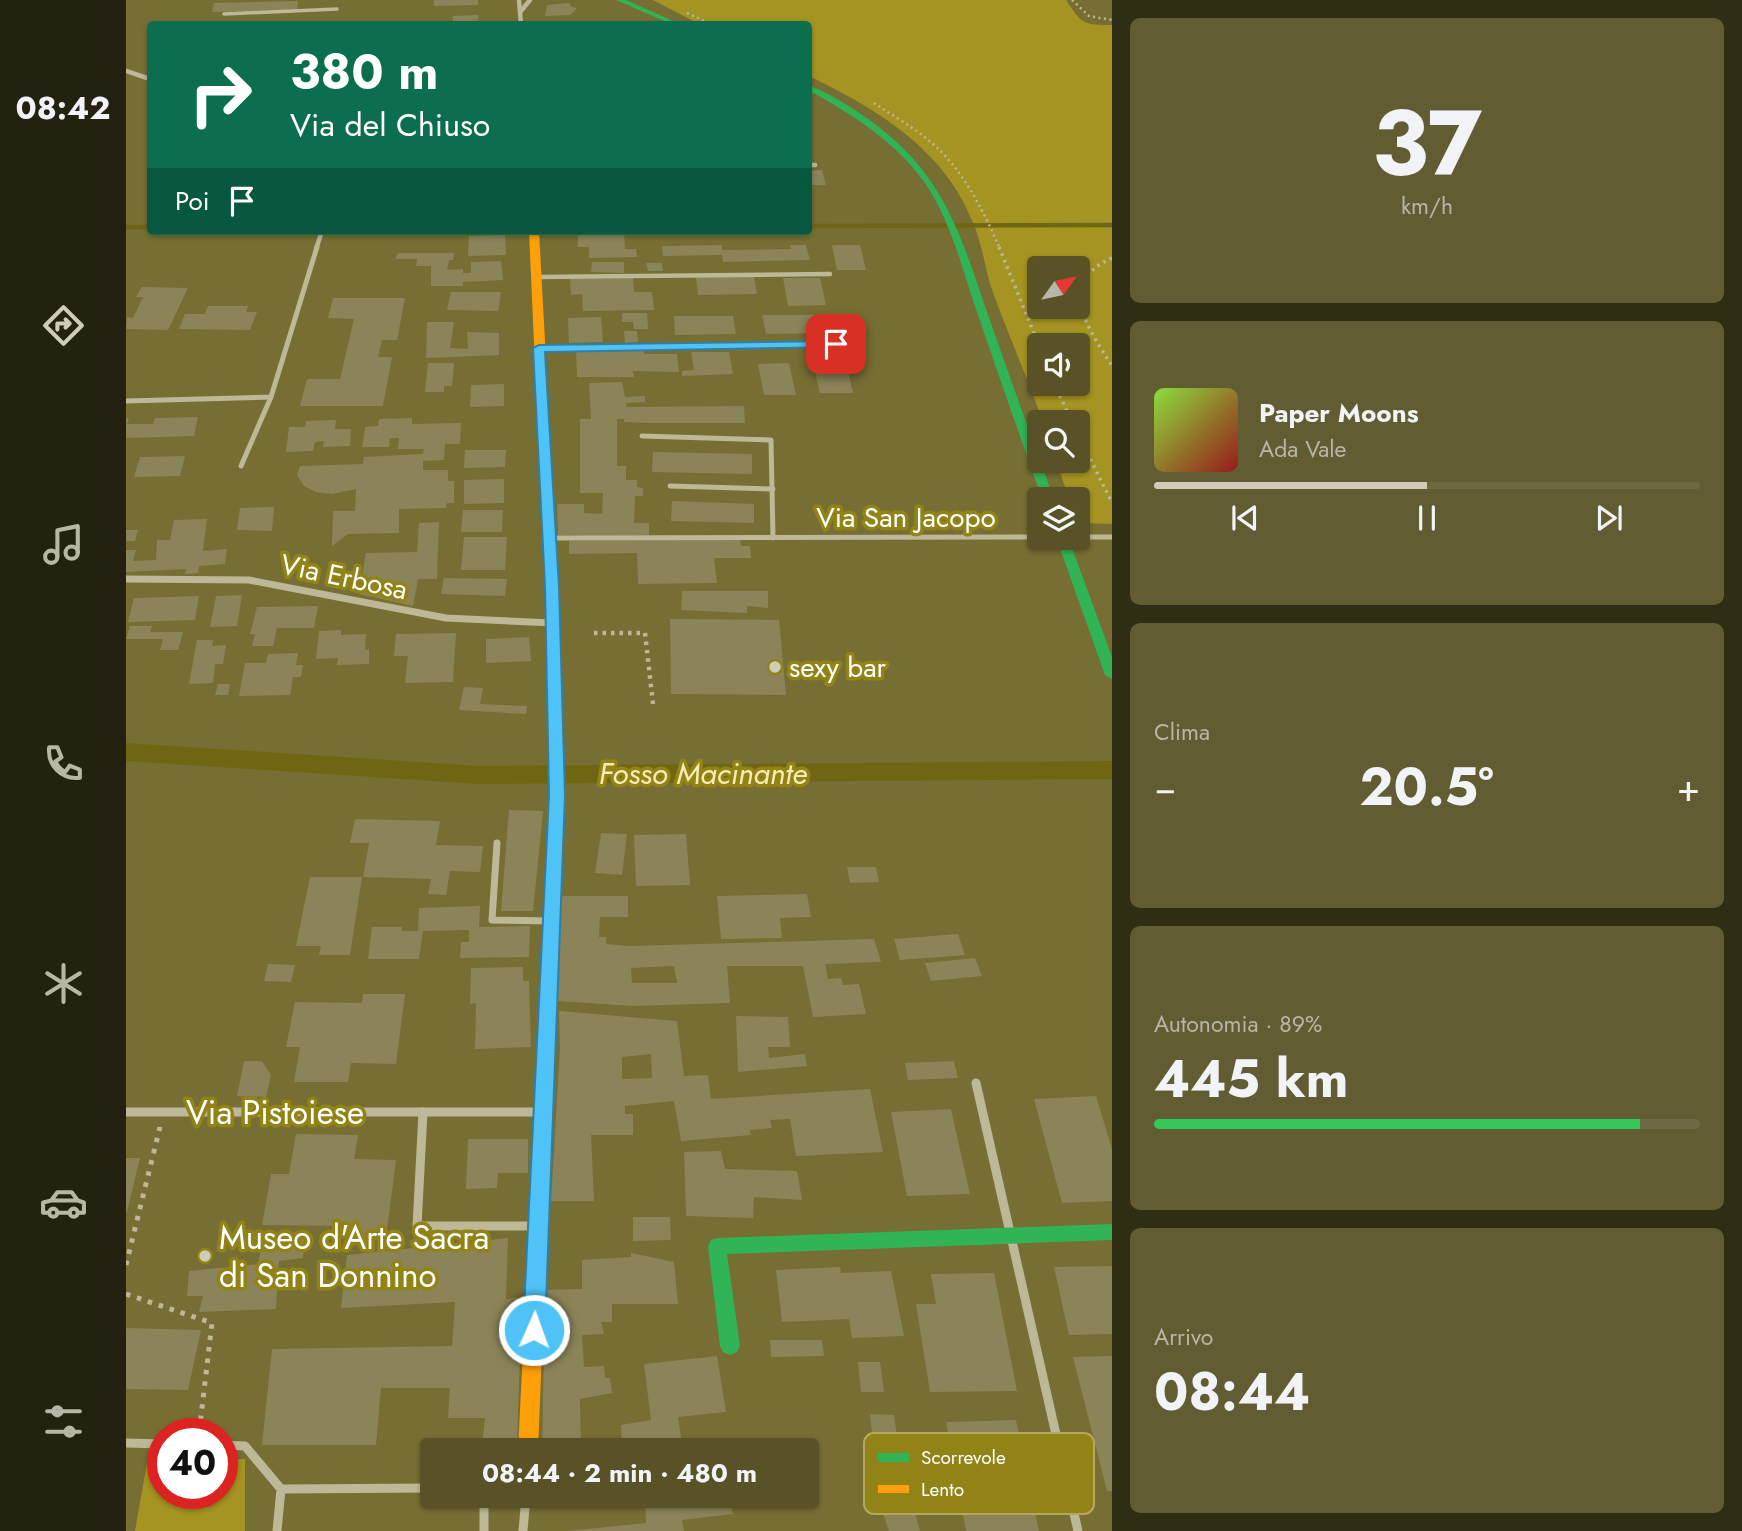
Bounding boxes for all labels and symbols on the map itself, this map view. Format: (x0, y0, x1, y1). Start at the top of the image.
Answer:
north arrow (1027, 256, 1090, 318)
pin (806, 314, 866, 374)
street label: Via San Jacopo (816, 497, 996, 538)
street label: Via Erbosa (277, 544, 411, 610)
place label: sexy bar (789, 647, 887, 688)
marker: sexy bar (767, 659, 783, 675)
water label: Fosso Macinante (599, 752, 807, 795)
street label: Via Pistoiese (186, 1089, 364, 1136)
place label: Museo d'Arte Sacra di San Donnino (219, 1214, 489, 1299)
marker: Museo d'Arte Sacra di San Donnino (197, 1248, 213, 1264)
position arrow (497, 1293, 571, 1367)
speed limit sign: 40 (147, 1418, 238, 1509)
legend (864, 1433, 1094, 1514)
text: Scorrevole (921, 1444, 1006, 1471)
text: Lento (921, 1476, 964, 1503)

